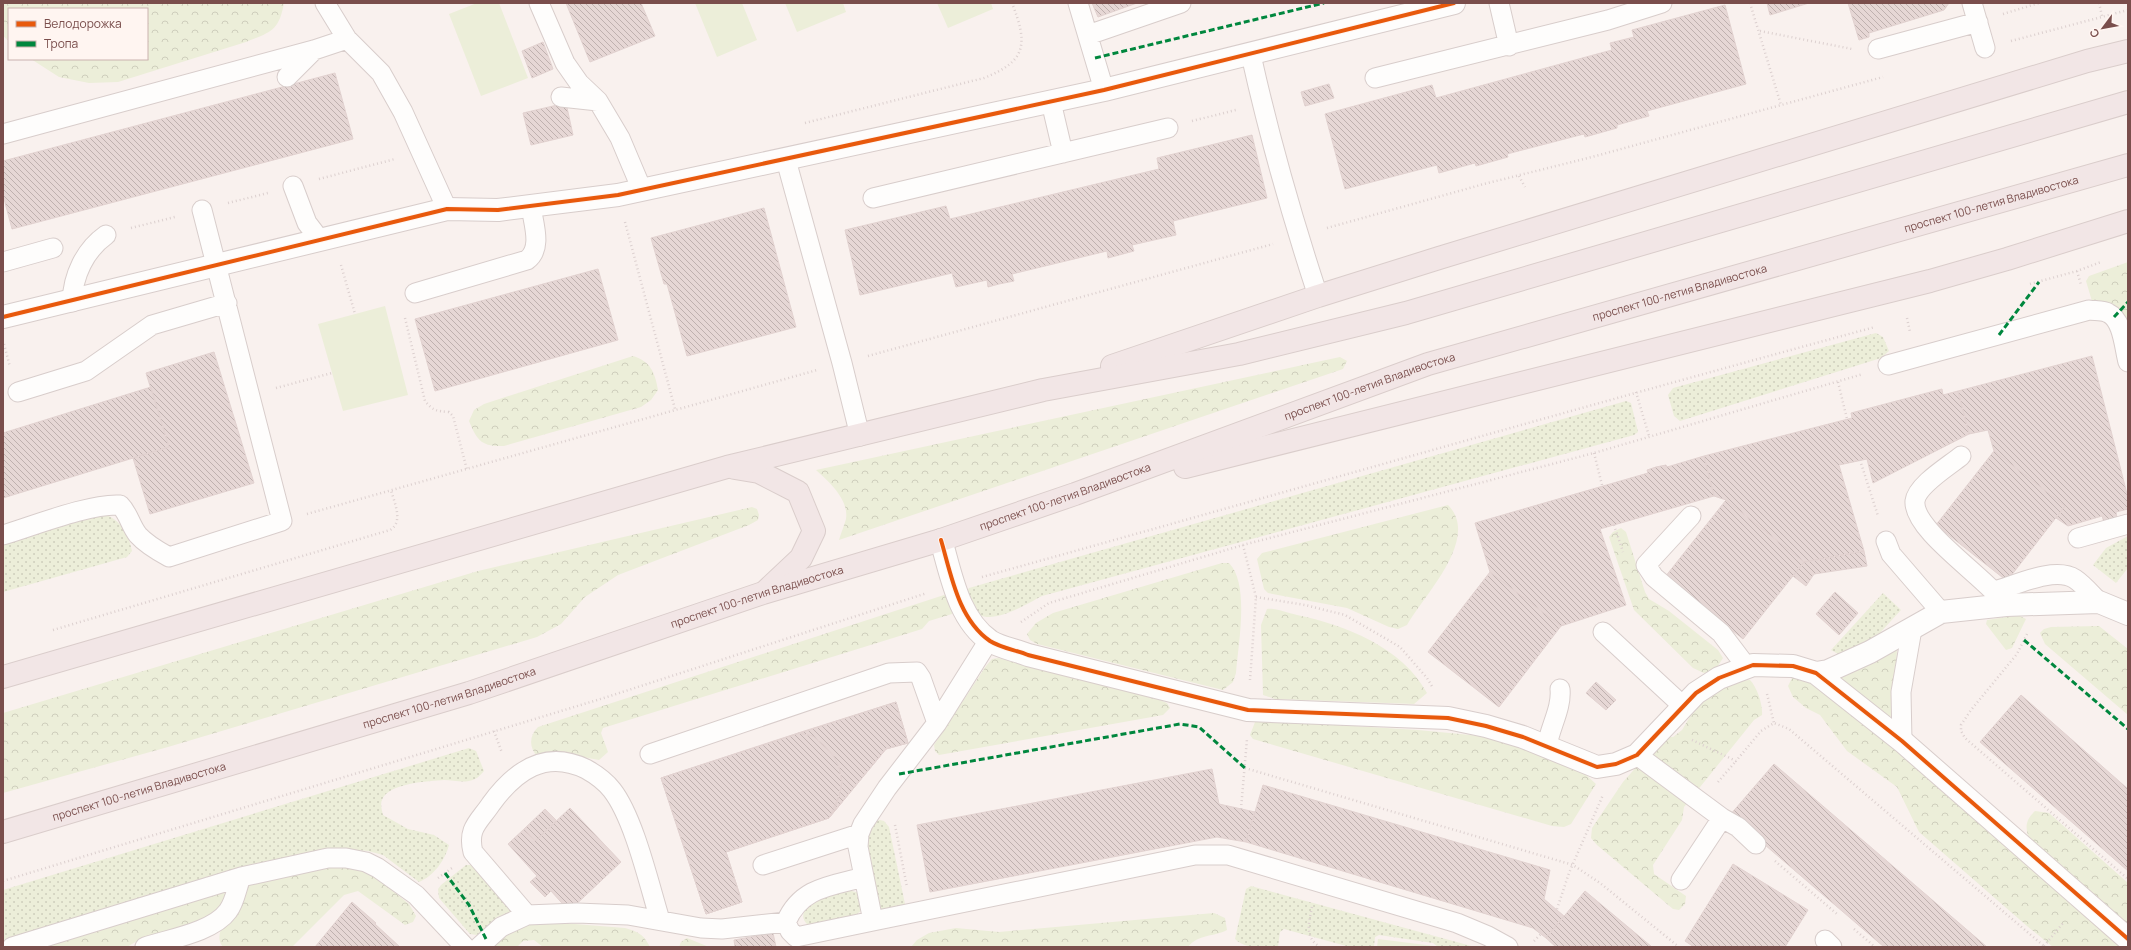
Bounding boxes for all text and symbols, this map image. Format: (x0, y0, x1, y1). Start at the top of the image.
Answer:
legend (8, 8, 148, 60)
north arrow (2083, 8, 2123, 48)
text: Велодорожка (44, 15, 122, 32)
text: С (2086, 26, 2103, 41)
text: Тропа (44, 35, 78, 52)
street label: проспект 100-летия Владивостока (1902, 171, 2080, 235)
street label: проспект 100-летия Владивостока (1591, 260, 1768, 324)
street label: проспект 100-летия Владивостока (1282, 349, 1457, 423)
street label: проспект 100-летия Владивостока (977, 459, 1153, 533)
street label: проспект 100-летия Владивостока (668, 562, 845, 631)
street label: проспект 100-летия Владивостока (361, 663, 538, 731)
street label: проспект 100-летия Владивостока (50, 758, 228, 824)

